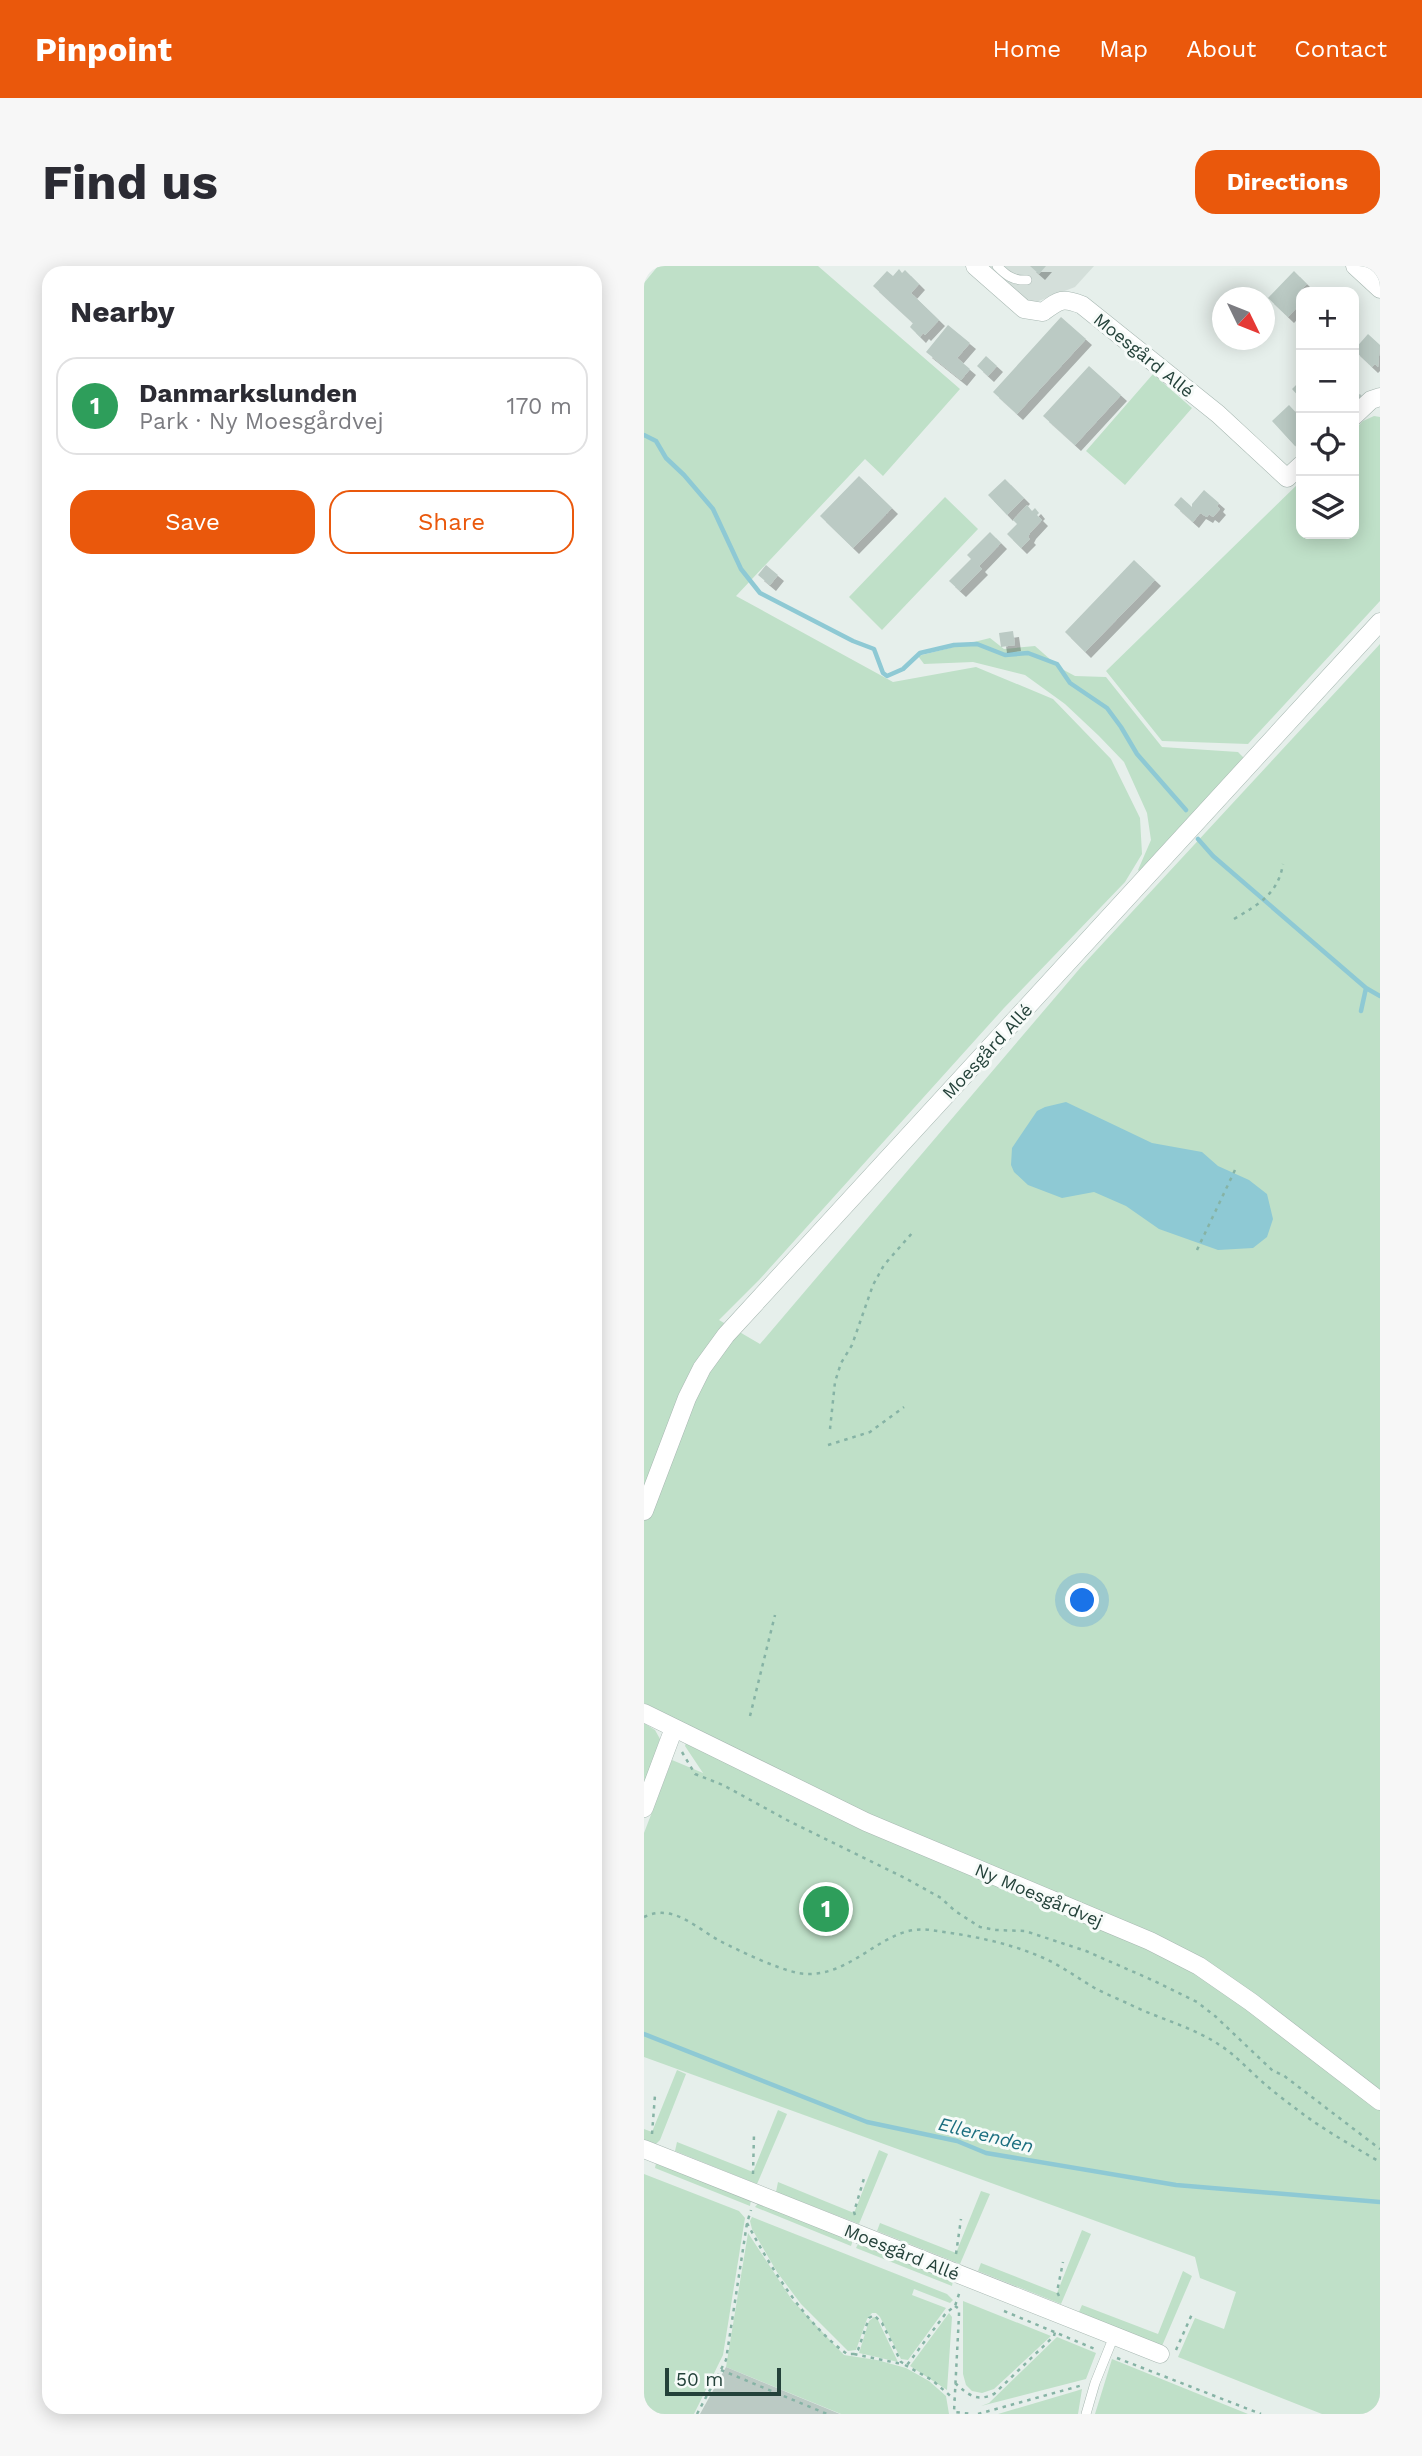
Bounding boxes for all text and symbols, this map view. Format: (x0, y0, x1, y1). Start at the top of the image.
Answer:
text: Pinpoint (35, 30, 172, 69)
text: Home (993, 35, 1061, 63)
text: Map (1099, 35, 1148, 63)
text: About (1186, 35, 1256, 63)
text: Contact (1294, 35, 1387, 63)
button: Directions (1195, 150, 1380, 214)
text: Find us (42, 153, 218, 211)
north arrow (1212, 287, 1275, 350)
map controls (1296, 287, 1359, 539)
button: + (1296, 287, 1359, 350)
text: Nearby (70, 294, 175, 329)
street label: Moesgård Allé (1090, 308, 1198, 402)
button: − (1296, 350, 1359, 413)
text: Danmarkslunden (139, 378, 358, 408)
text: 1 (90, 393, 100, 420)
text: 170 m (507, 393, 572, 420)
text: Park · Ny Moesgårdvej (139, 408, 384, 435)
button: locate (1296, 413, 1359, 476)
button: layers (1296, 476, 1359, 539)
button: Save (70, 490, 315, 554)
button: Share (329, 490, 574, 554)
street label: Moesgård Allé (937, 999, 1037, 1103)
your location (1065, 1583, 1099, 1617)
street label: Ny Moesgårdvej (972, 1859, 1106, 1931)
pin: 1 (803, 1883, 849, 1935)
water label: Ellerenden (936, 2112, 1036, 2158)
street label: Moesgård Allé (841, 2219, 963, 2285)
scale bar (665, 2365, 780, 2397)
text: 50 m (676, 2368, 723, 2391)

